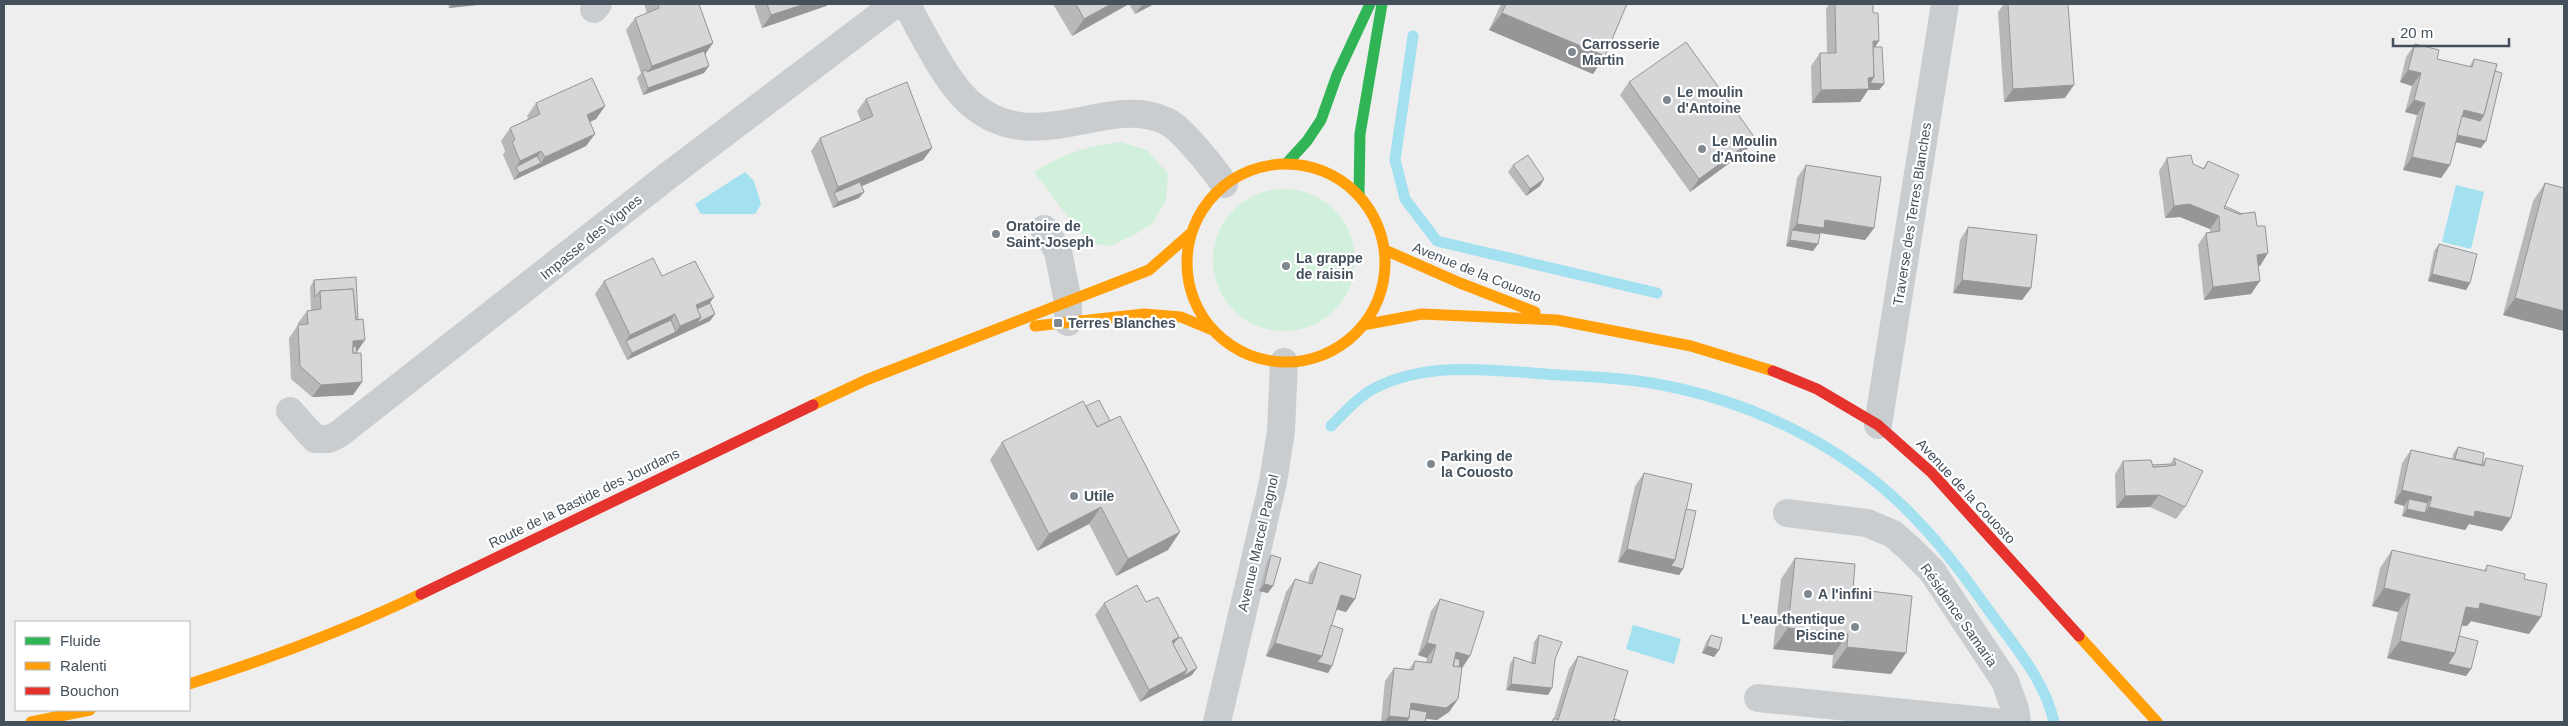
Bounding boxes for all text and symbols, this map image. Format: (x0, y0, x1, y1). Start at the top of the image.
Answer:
scale bar (2393, 15, 2509, 47)
text: 20 m (2400, 24, 2433, 41)
place label: Carrosserie Martin (1582, 36, 1660, 68)
marker: Carrosserie Martin (1566, 46, 1578, 58)
place label: Le moulin d'Antoine (1677, 84, 1743, 116)
marker: Le moulin d'Antoine (1661, 94, 1673, 106)
street label: Traverse des Terres Blanches (1890, 121, 1934, 307)
place label: Le Moulin d'Antoine (1712, 133, 1777, 165)
marker: Le Moulin d'Antoine (1696, 143, 1708, 155)
street label: Impasse des Vignes (537, 191, 645, 283)
place label: Oratoire de Saint-Joseph (1006, 218, 1094, 250)
marker: Oratoire de Saint-Joseph (990, 228, 1002, 240)
street label: Avenue de la Couosto (1410, 239, 1544, 305)
place label: La grappe de raisin (1296, 250, 1363, 282)
marker: La grappe de raisin (1280, 260, 1292, 272)
place label: Terres Blanches (1068, 315, 1176, 331)
marker: Terres Blanches (1052, 317, 1064, 329)
street label: Avenue de la Couosto (1913, 435, 2019, 547)
street label: Route de la Bastide des Jourdans (486, 445, 682, 551)
place label: Parking de la Couosto (1441, 448, 1513, 480)
marker: Parking de la Couosto (1425, 458, 1437, 470)
street label: Avenue Marcel Pagnol (1234, 473, 1282, 613)
place label: Utile (1084, 488, 1115, 504)
marker: Utile (1068, 490, 1080, 502)
street label: Résidence Samaria (1917, 560, 2001, 670)
place label: A l'infini (1818, 586, 1872, 602)
marker: A l'infini (1802, 588, 1814, 600)
place label: L’eau-thentique Piscine (1742, 611, 1845, 643)
legend (15, 621, 190, 711)
marker: L’eau-thentique Piscine (1849, 621, 1861, 633)
text: Fluide (60, 632, 101, 649)
text: Ralenti (60, 657, 107, 674)
text: Bouchon (60, 682, 119, 699)

